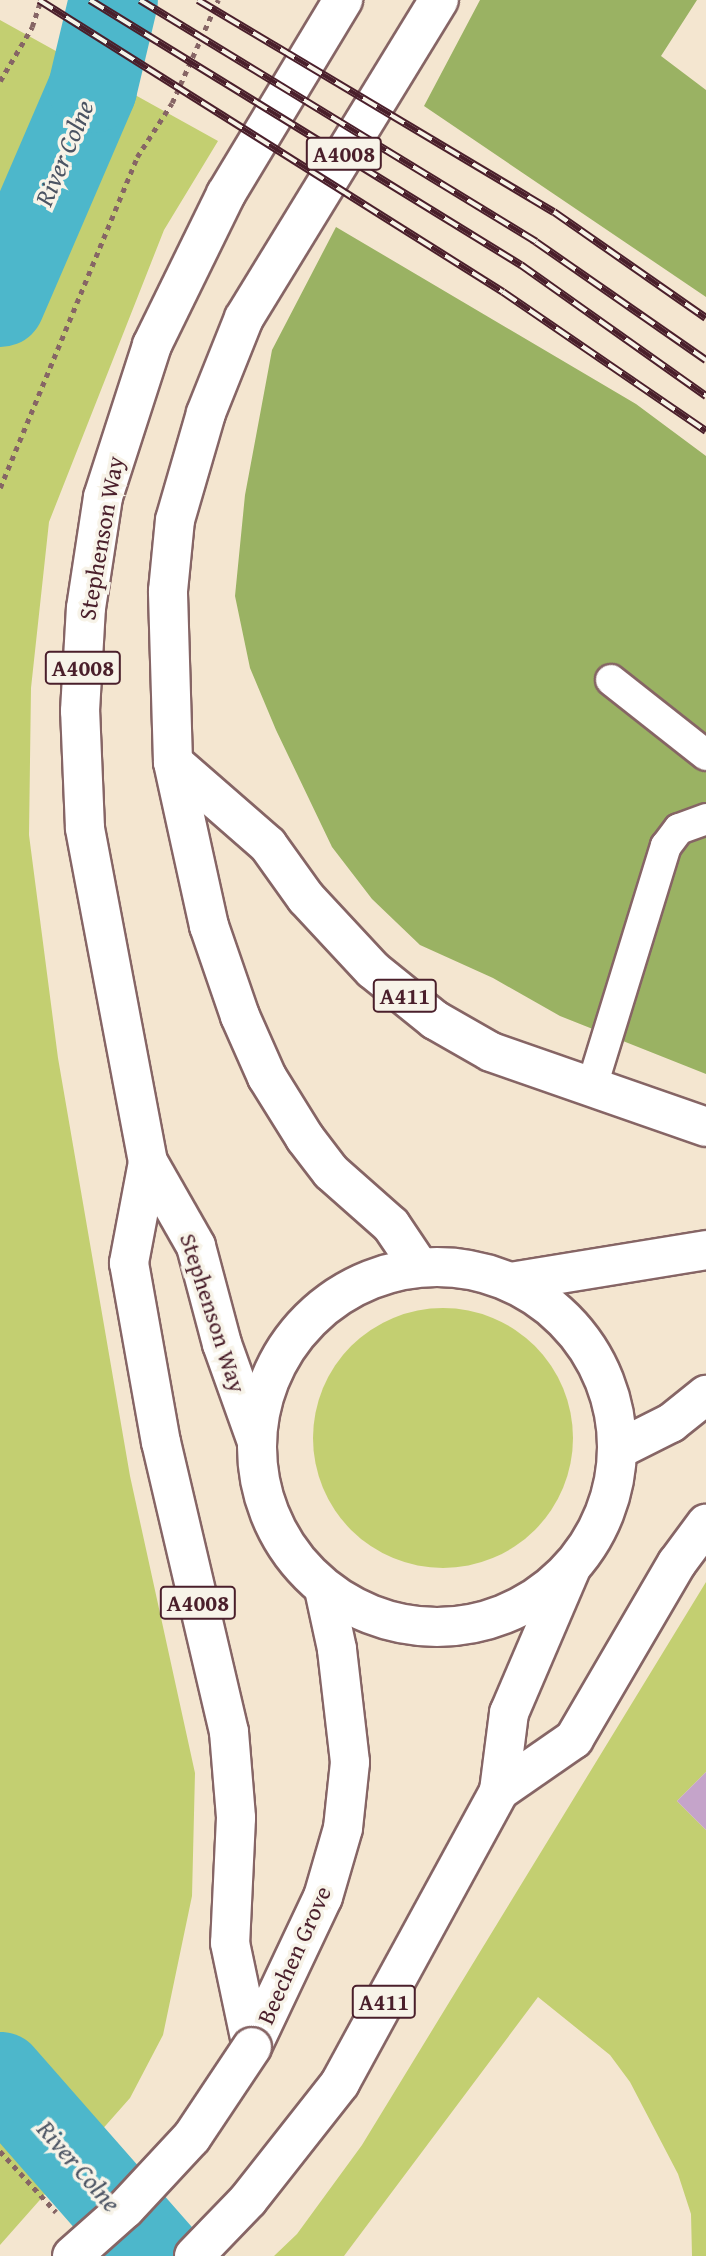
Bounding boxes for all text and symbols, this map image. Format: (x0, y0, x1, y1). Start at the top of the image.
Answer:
water label: River Colne (28, 96, 100, 210)
road number: A4008 (306, 134, 382, 174)
street label: Stephenson Way (72, 454, 130, 622)
road number: A4008 (44, 648, 122, 688)
road number: A411 (372, 976, 438, 1015)
street label: Stephenson Way (174, 1230, 252, 1396)
road number: A4008 (160, 1584, 236, 1622)
street label: Beechen Grove (251, 1882, 337, 2028)
road number: A411 (351, 1982, 417, 2022)
water label: River Colne (31, 2114, 127, 2218)

